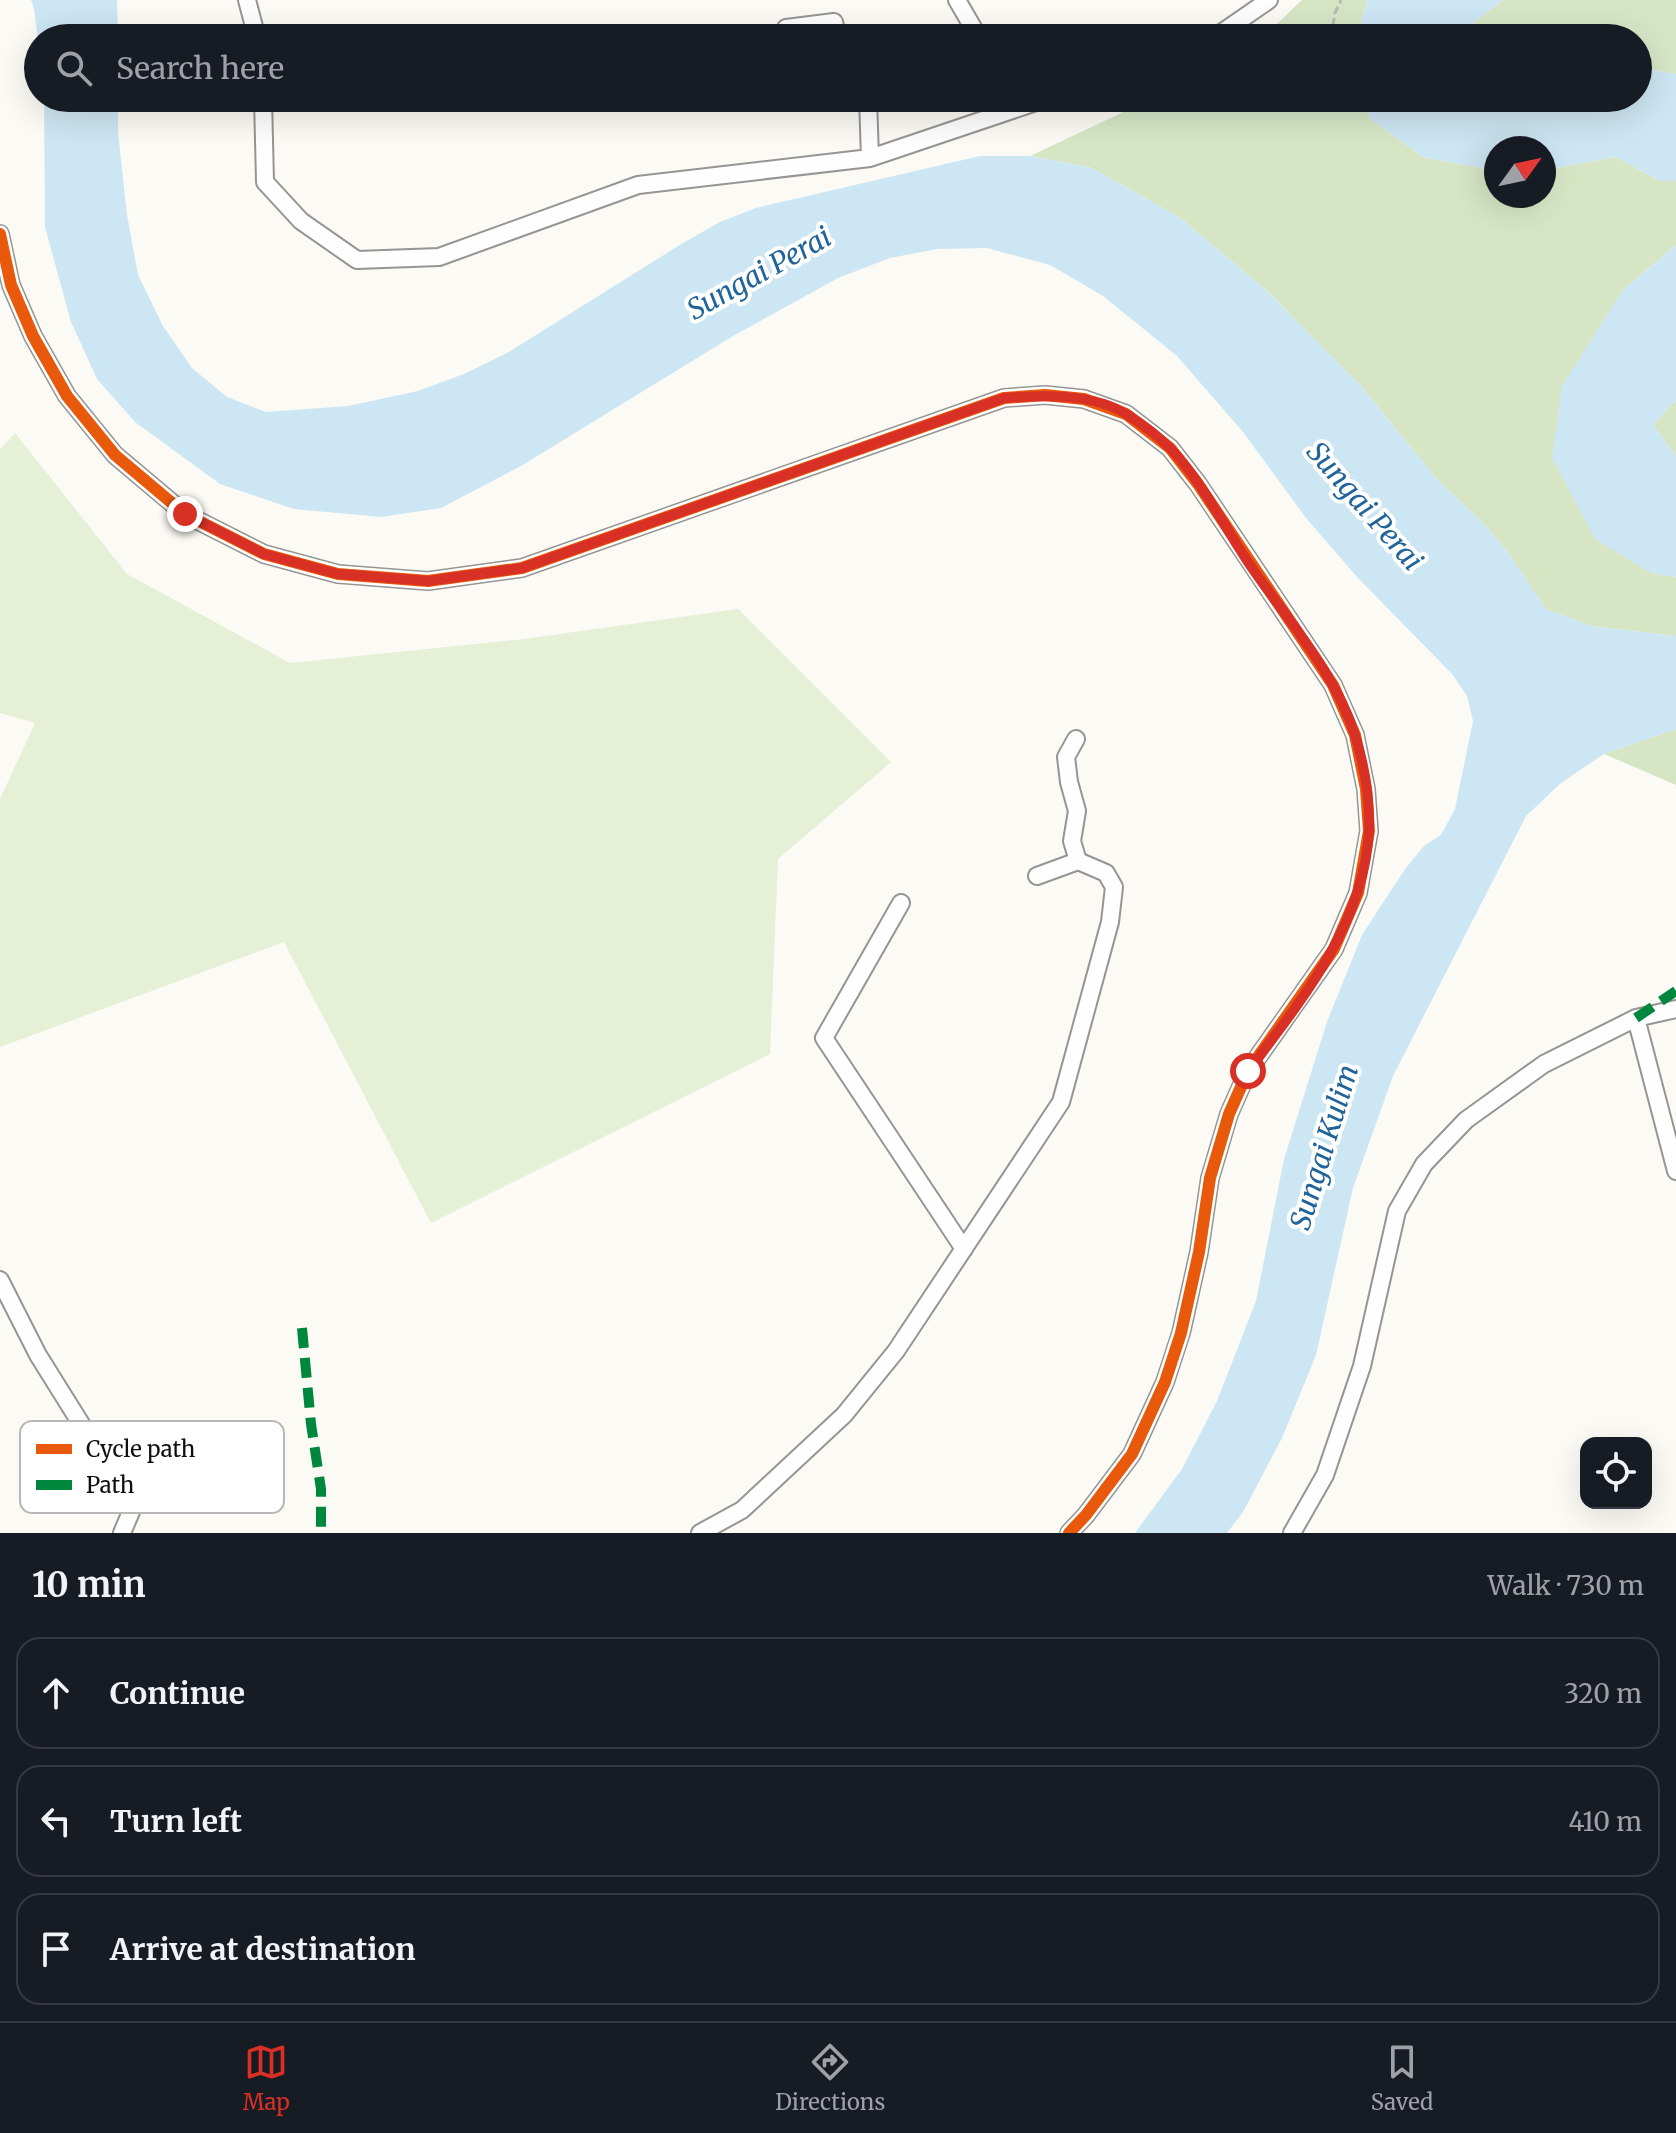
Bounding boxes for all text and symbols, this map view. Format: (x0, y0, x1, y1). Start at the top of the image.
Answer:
search box (24, 24, 1652, 112)
icon: search (52, 46, 96, 90)
text: Search here (116, 49, 284, 87)
north arrow (1484, 136, 1556, 208)
water label: Sungai Perai (681, 219, 837, 327)
water label: Sungai Perai (1299, 434, 1431, 578)
route end (167, 496, 203, 532)
route start (1230, 1053, 1266, 1089)
water label: Sungai Kulim (1282, 1060, 1366, 1234)
legend (20, 1421, 284, 1513)
text: Cycle path (86, 1435, 196, 1463)
map controls (1580, 1437, 1652, 1509)
button: locate (1580, 1437, 1652, 1509)
text: Path (86, 1471, 135, 1499)
text: 10 min (32, 1564, 146, 1606)
text: Walk · 730 m (1488, 1569, 1644, 1602)
icon: ahead (34, 1671, 78, 1715)
text: Continue (110, 1674, 245, 1712)
text: 320 m (1564, 1677, 1642, 1710)
icon: left (34, 1799, 78, 1843)
text: Turn left (110, 1802, 242, 1840)
text: 410 m (1568, 1805, 1642, 1838)
icon: arrive (34, 1927, 78, 1971)
text: Arrive at destination (110, 1930, 416, 1968)
tab: Map (243, 2040, 290, 2116)
tab: Directions (775, 2040, 885, 2116)
tab: Saved (1371, 2040, 1433, 2116)

